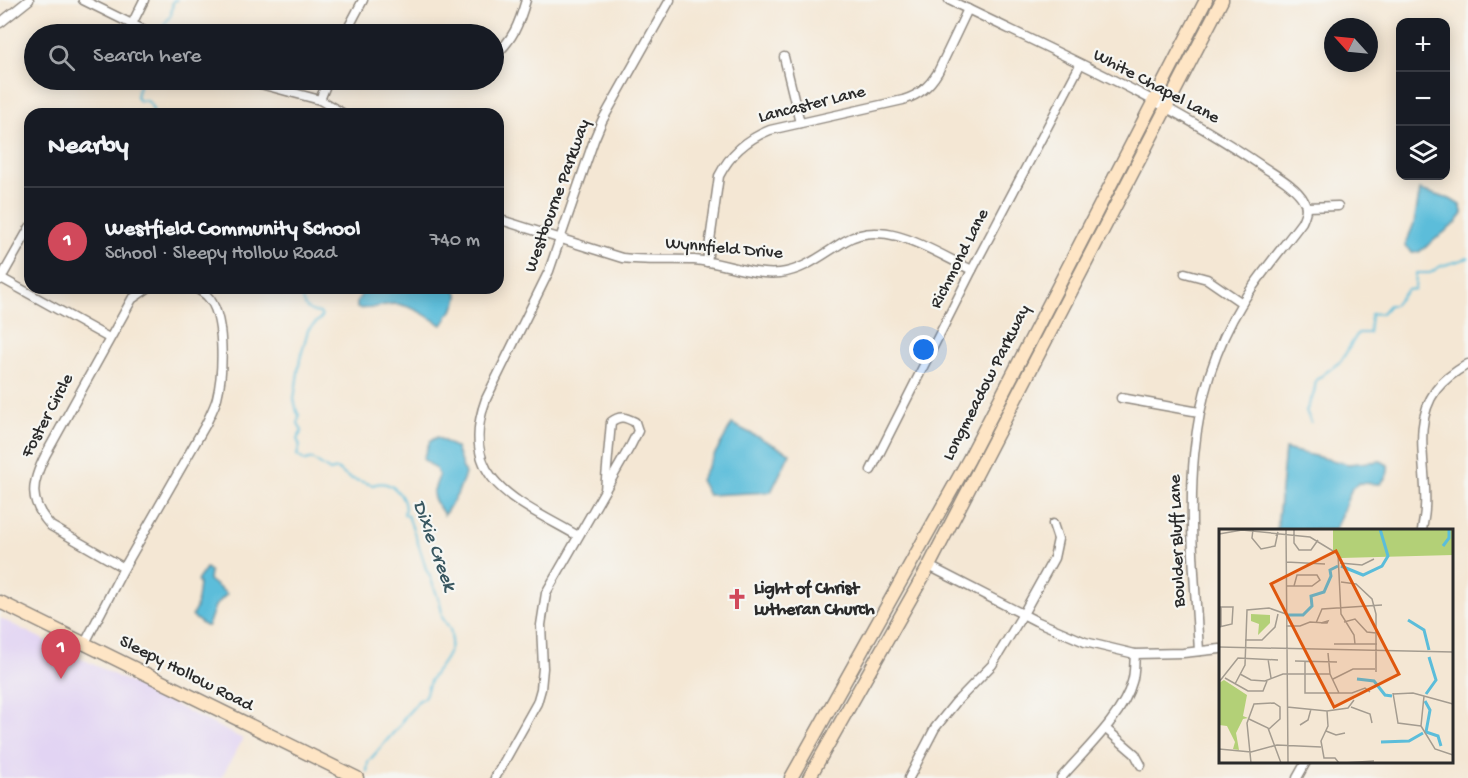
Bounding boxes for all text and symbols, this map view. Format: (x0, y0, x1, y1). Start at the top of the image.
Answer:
north arrow (1324, 18, 1378, 72)
map controls (1396, 18, 1450, 180)
button: + (1396, 18, 1450, 72)
search box (24, 24, 504, 90)
icon: search (45, 41, 78, 74)
text: Search here (93, 44, 201, 70)
street label: White Chapel Lane (1089, 45, 1223, 129)
button: − (1396, 72, 1450, 126)
street label: Lancaster Lane (756, 81, 868, 128)
street label: Westbourne Parkway (521, 116, 596, 275)
button: layers (1396, 126, 1450, 180)
text: Nearby (48, 132, 129, 163)
street label: Richmond Lane (926, 205, 994, 312)
text: Westfield Community School (105, 217, 360, 243)
text: 1 (63, 230, 72, 253)
text: 740 m (430, 230, 480, 253)
street label: Wynnfield Drive (664, 233, 784, 265)
text: School · Sleepy Hollow Road (105, 243, 336, 266)
street label: Longmeadow Parkway (939, 301, 1035, 464)
your location (909, 335, 938, 364)
street label: Foster Circle (17, 370, 79, 462)
street label: Boulder Bluff Lane (1165, 474, 1191, 609)
water label: Dixie Creek (406, 498, 461, 596)
inset map (1219, 529, 1453, 763)
place label: Light of Christ Lutheran Church (754, 579, 875, 621)
church icon: Light of Christ Lutheran Church (725, 587, 749, 611)
pin: 1 (42, 630, 80, 679)
street label: Sleepy Hollow Road (116, 631, 258, 717)

